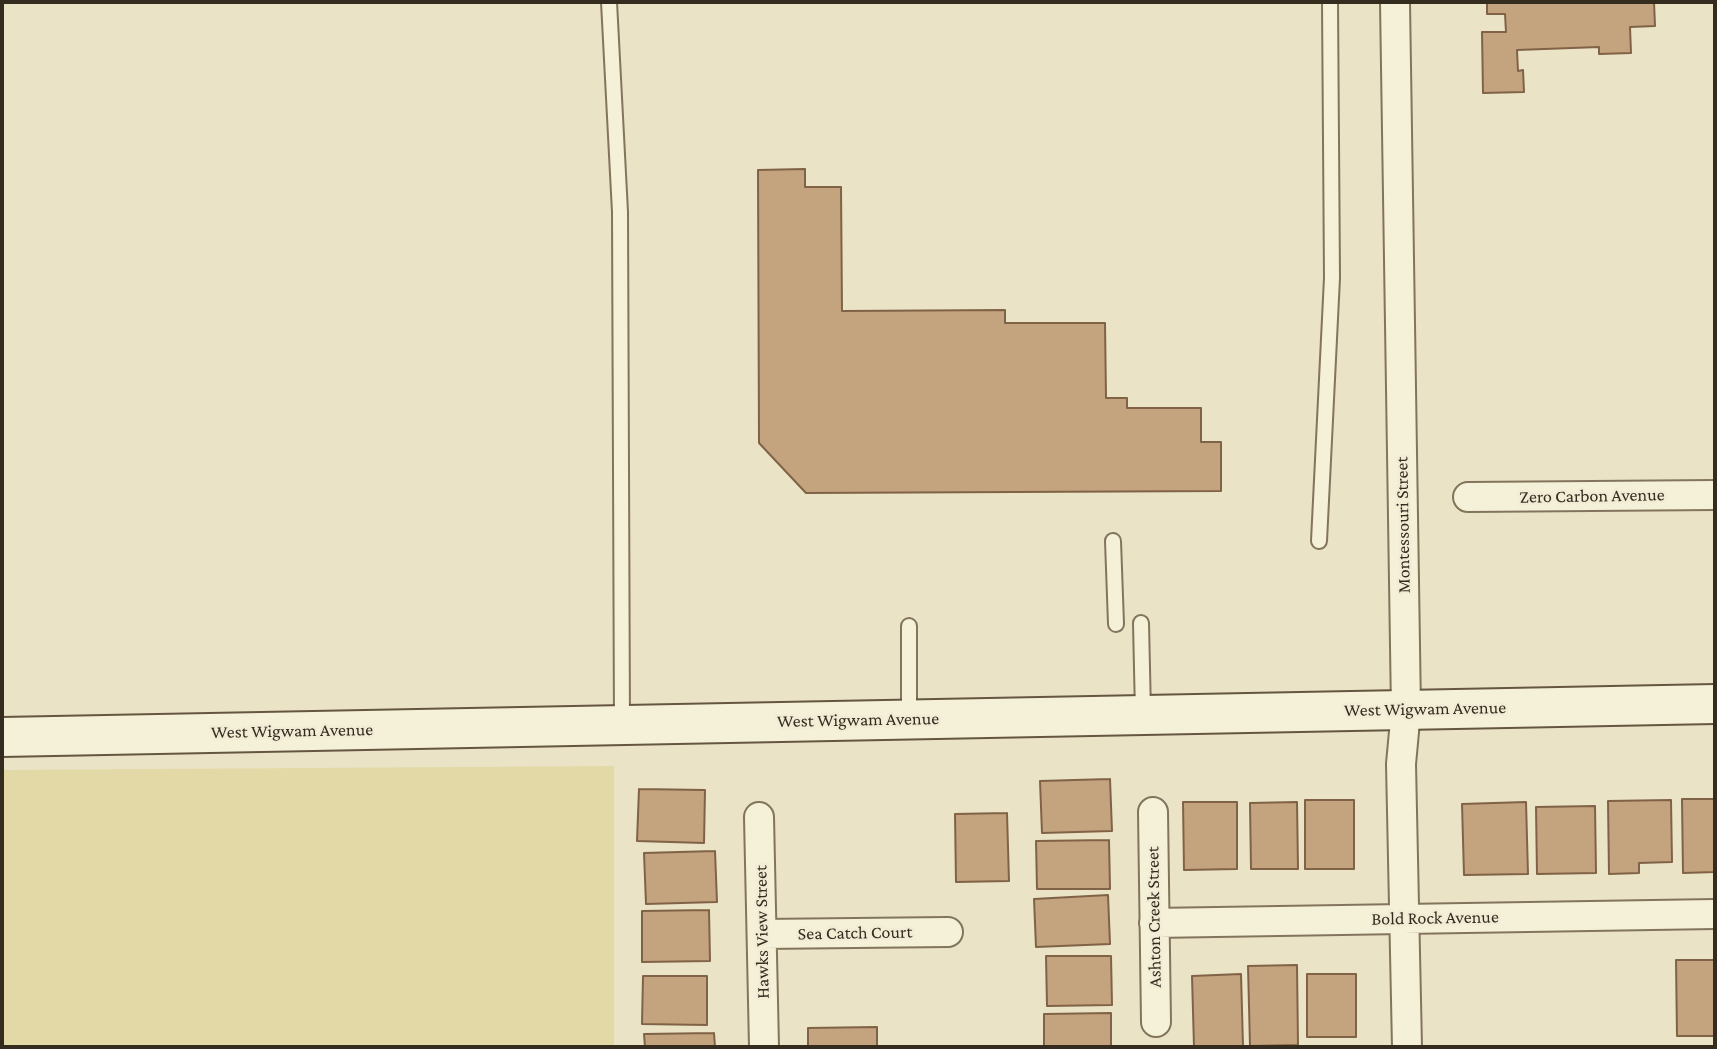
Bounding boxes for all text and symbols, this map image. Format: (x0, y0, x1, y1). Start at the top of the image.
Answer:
street label: Montessouri Street (1391, 457, 1415, 593)
street label: Zero Carbon Avenue (1519, 484, 1665, 508)
street label: West Wigwam Avenue (1344, 697, 1506, 721)
street label: West Wigwam Avenue (777, 708, 939, 732)
street label: West Wigwam Avenue (211, 719, 373, 743)
street label: Ashton Creek Street (1142, 846, 1166, 988)
street label: Hawks View Street (750, 865, 774, 999)
street label: Bold Rock Avenue (1371, 906, 1499, 930)
street label: Sea Catch Court (798, 921, 912, 945)

